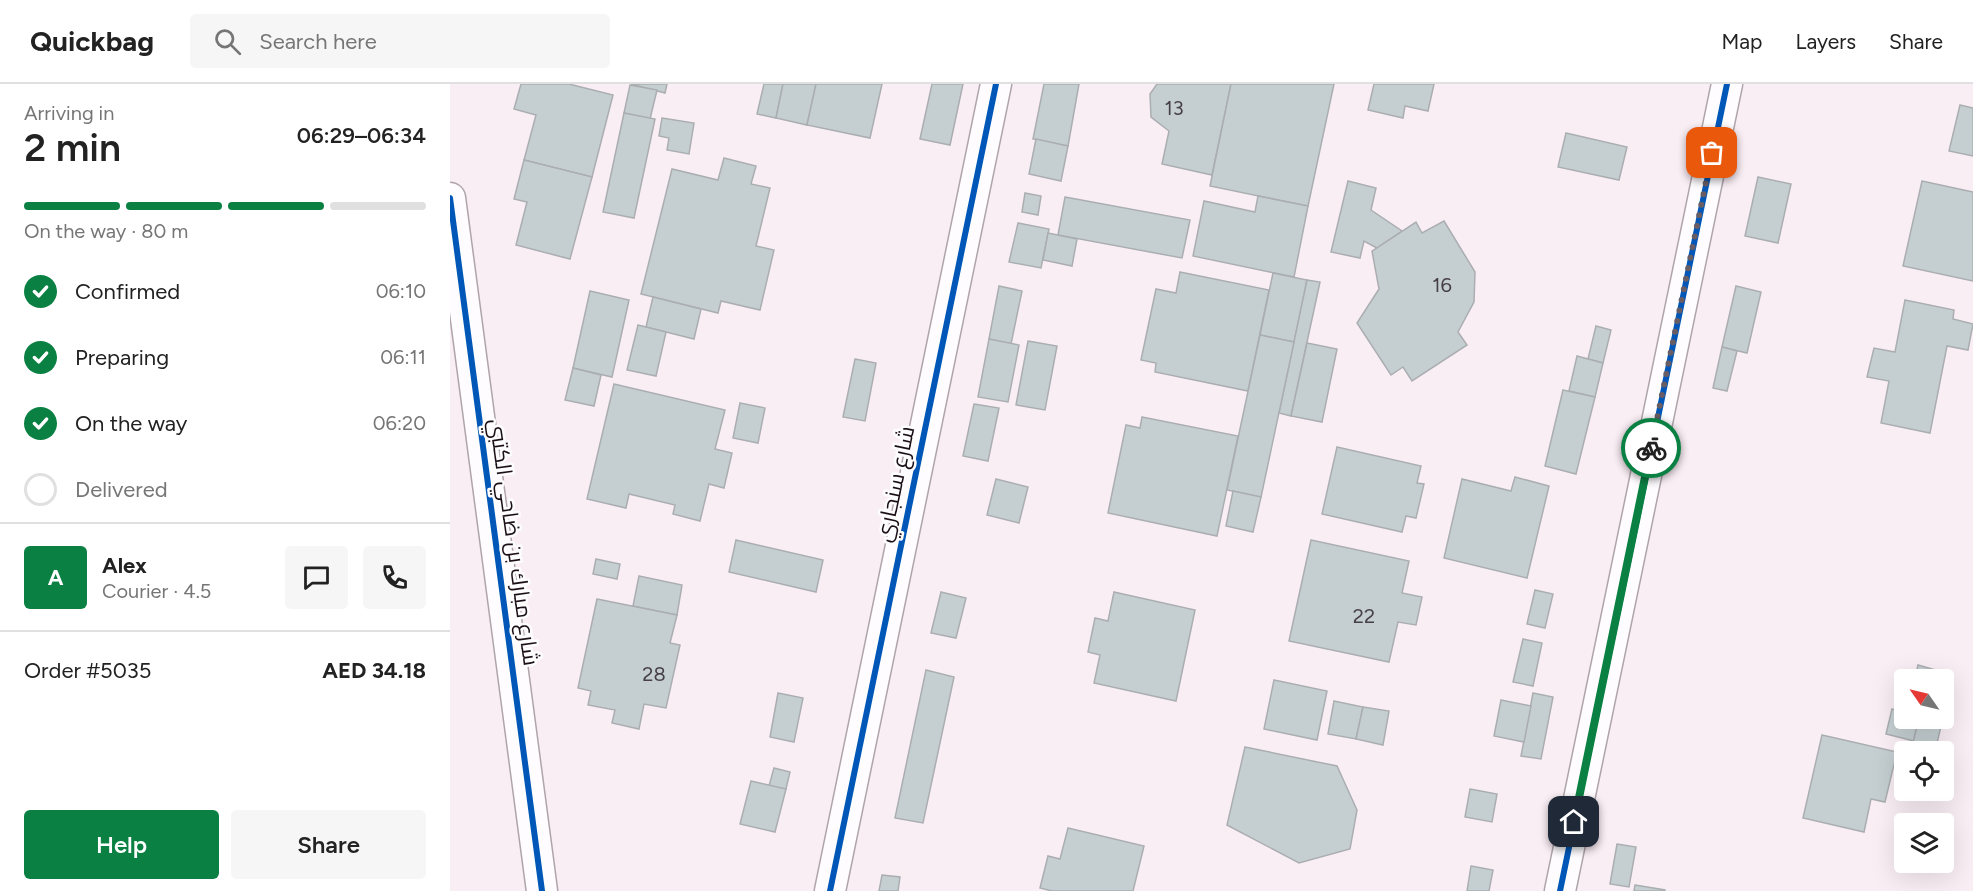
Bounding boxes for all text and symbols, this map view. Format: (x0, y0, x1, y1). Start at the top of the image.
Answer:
search box (190, 14, 610, 68)
text: Quickbag (30, 24, 154, 58)
icon: search (211, 25, 244, 58)
text: Search here (259, 28, 377, 55)
text: Map (1722, 29, 1762, 54)
text: Layers (1795, 29, 1856, 54)
text: Share (1889, 29, 1943, 54)
house number: 13 (1164, 96, 1184, 120)
text: Arriving in (24, 101, 114, 125)
text: 06:29–06:34 (297, 122, 426, 149)
text: 2 min (24, 124, 121, 171)
pin (1686, 127, 1737, 178)
icon: bag (1695, 136, 1728, 169)
text: On the way · 80 m (24, 219, 188, 243)
house number: 16 (1432, 273, 1452, 297)
icon: check (24, 275, 57, 308)
text: Confirmed (75, 278, 180, 305)
text: 06:10 (376, 279, 426, 303)
icon: check (24, 341, 57, 374)
text: Preparing (75, 344, 169, 371)
text: 06:11 (380, 345, 426, 369)
icon: check (24, 407, 57, 440)
text: On the way (75, 410, 187, 437)
text: 06:20 (373, 411, 426, 435)
street label: شارع مبارك بن ضاحي الكتبي (480, 417, 545, 668)
courier (1621, 418, 1681, 478)
street label: شارع سنجاري (870, 423, 923, 545)
icon: bike (1635, 432, 1668, 465)
text: Delivered (75, 476, 168, 503)
button: chat (285, 546, 348, 609)
button: phone (363, 546, 426, 609)
text: Alex (102, 552, 147, 579)
text: A (48, 564, 63, 591)
text: Courier · 4.5 (102, 579, 211, 603)
house number: 22 (1353, 604, 1375, 628)
text: Order #5035 (24, 657, 152, 684)
text: AED 34.18 (322, 657, 426, 684)
house number: 28 (642, 662, 666, 686)
north arrow (1894, 669, 1954, 729)
map controls (1894, 669, 1954, 873)
button: locate (1894, 741, 1954, 801)
pin (1548, 796, 1599, 847)
icon: home (1557, 805, 1590, 838)
button: Help (24, 810, 219, 879)
button: Share (231, 810, 426, 879)
button: layers (1894, 813, 1954, 873)

